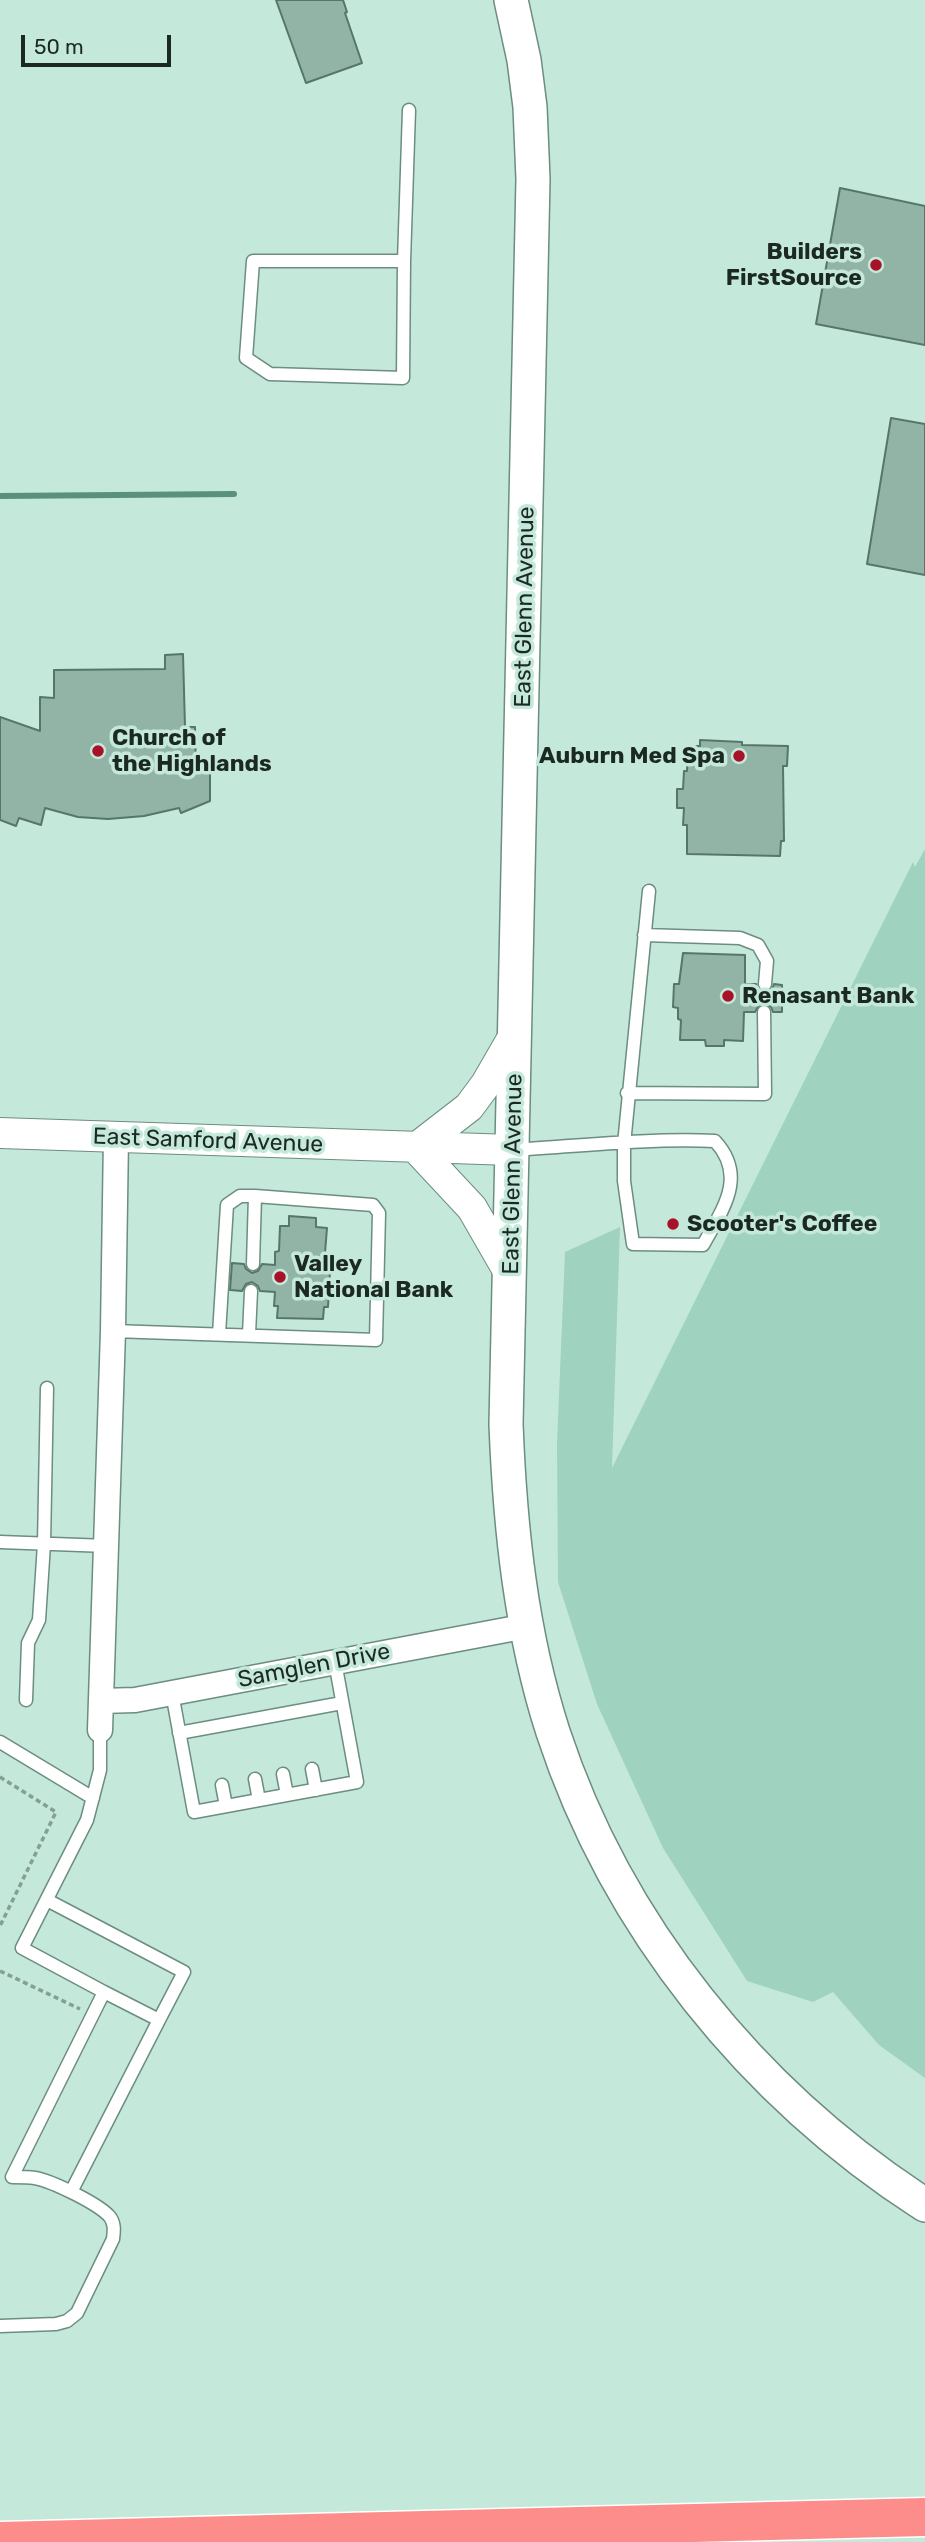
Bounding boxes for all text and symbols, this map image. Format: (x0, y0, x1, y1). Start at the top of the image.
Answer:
scale bar (24, 21, 175, 65)
text: 50 m (34, 34, 84, 59)
place label: Builders FirstSource (726, 238, 862, 292)
marker: Builders FirstSource (868, 257, 884, 273)
street label: East Glenn Avenue (509, 506, 541, 708)
place label: Church of the Highlands (112, 724, 272, 778)
place label: Auburn Med Spa (539, 742, 725, 770)
marker: Church of the Highlands (90, 743, 106, 759)
marker: Auburn Med Spa (731, 748, 747, 764)
place label: Renasant Bank (742, 982, 914, 1010)
marker: Renasant Bank (720, 988, 736, 1004)
street label: East Glenn Avenue (497, 1073, 529, 1275)
street label: East Samford Avenue (92, 1123, 324, 1159)
place label: Scooter's Coffee (687, 1210, 877, 1238)
marker: Scooter's Coffee (665, 1216, 681, 1232)
place label: Valley National Bank (294, 1250, 453, 1304)
marker: Valley National Bank (272, 1269, 288, 1285)
street label: Samglen Drive (236, 1638, 392, 1694)

